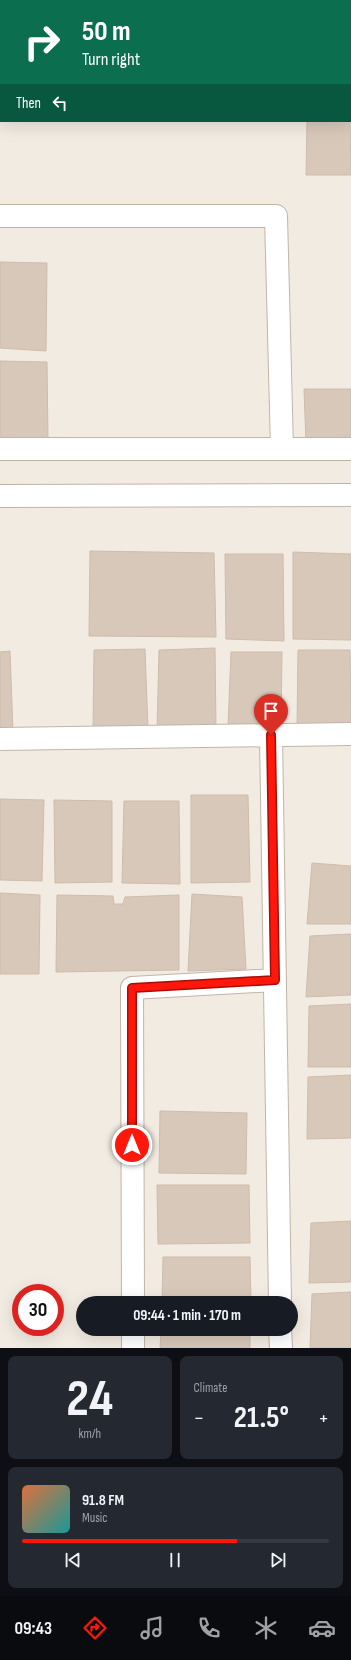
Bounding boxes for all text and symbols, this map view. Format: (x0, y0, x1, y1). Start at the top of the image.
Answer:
text: 50 m (82, 15, 131, 48)
icon: right (16, 16, 68, 68)
text: Turn right (82, 49, 140, 70)
icon: left (49, 92, 71, 114)
text: Then (16, 94, 41, 113)
pin (254, 694, 288, 735)
icon: arrive (260, 700, 282, 722)
position arrow (111, 1124, 153, 1166)
speed limit sign: 30 (12, 1284, 64, 1336)
text: 09:44 · 1 min · 170 m (133, 1306, 241, 1325)
text: 24 (66, 1368, 113, 1431)
text: Climate (194, 1380, 227, 1396)
text: 21.5° (234, 1400, 289, 1436)
text: − (194, 1405, 204, 1432)
text: + (318, 1405, 329, 1432)
text: km/h (79, 1426, 101, 1442)
text: 91.8 FM (82, 1491, 124, 1510)
text: Music (82, 1510, 107, 1526)
icon: previous (62, 1549, 84, 1571)
icon: pause (164, 1549, 186, 1571)
icon: next (267, 1549, 289, 1571)
icon: directions (81, 1614, 109, 1642)
icon: music (138, 1614, 166, 1642)
icon: phone (195, 1614, 223, 1642)
icon: climate (252, 1614, 280, 1642)
icon: car (308, 1614, 336, 1642)
text: 09:43 (14, 1618, 52, 1639)

